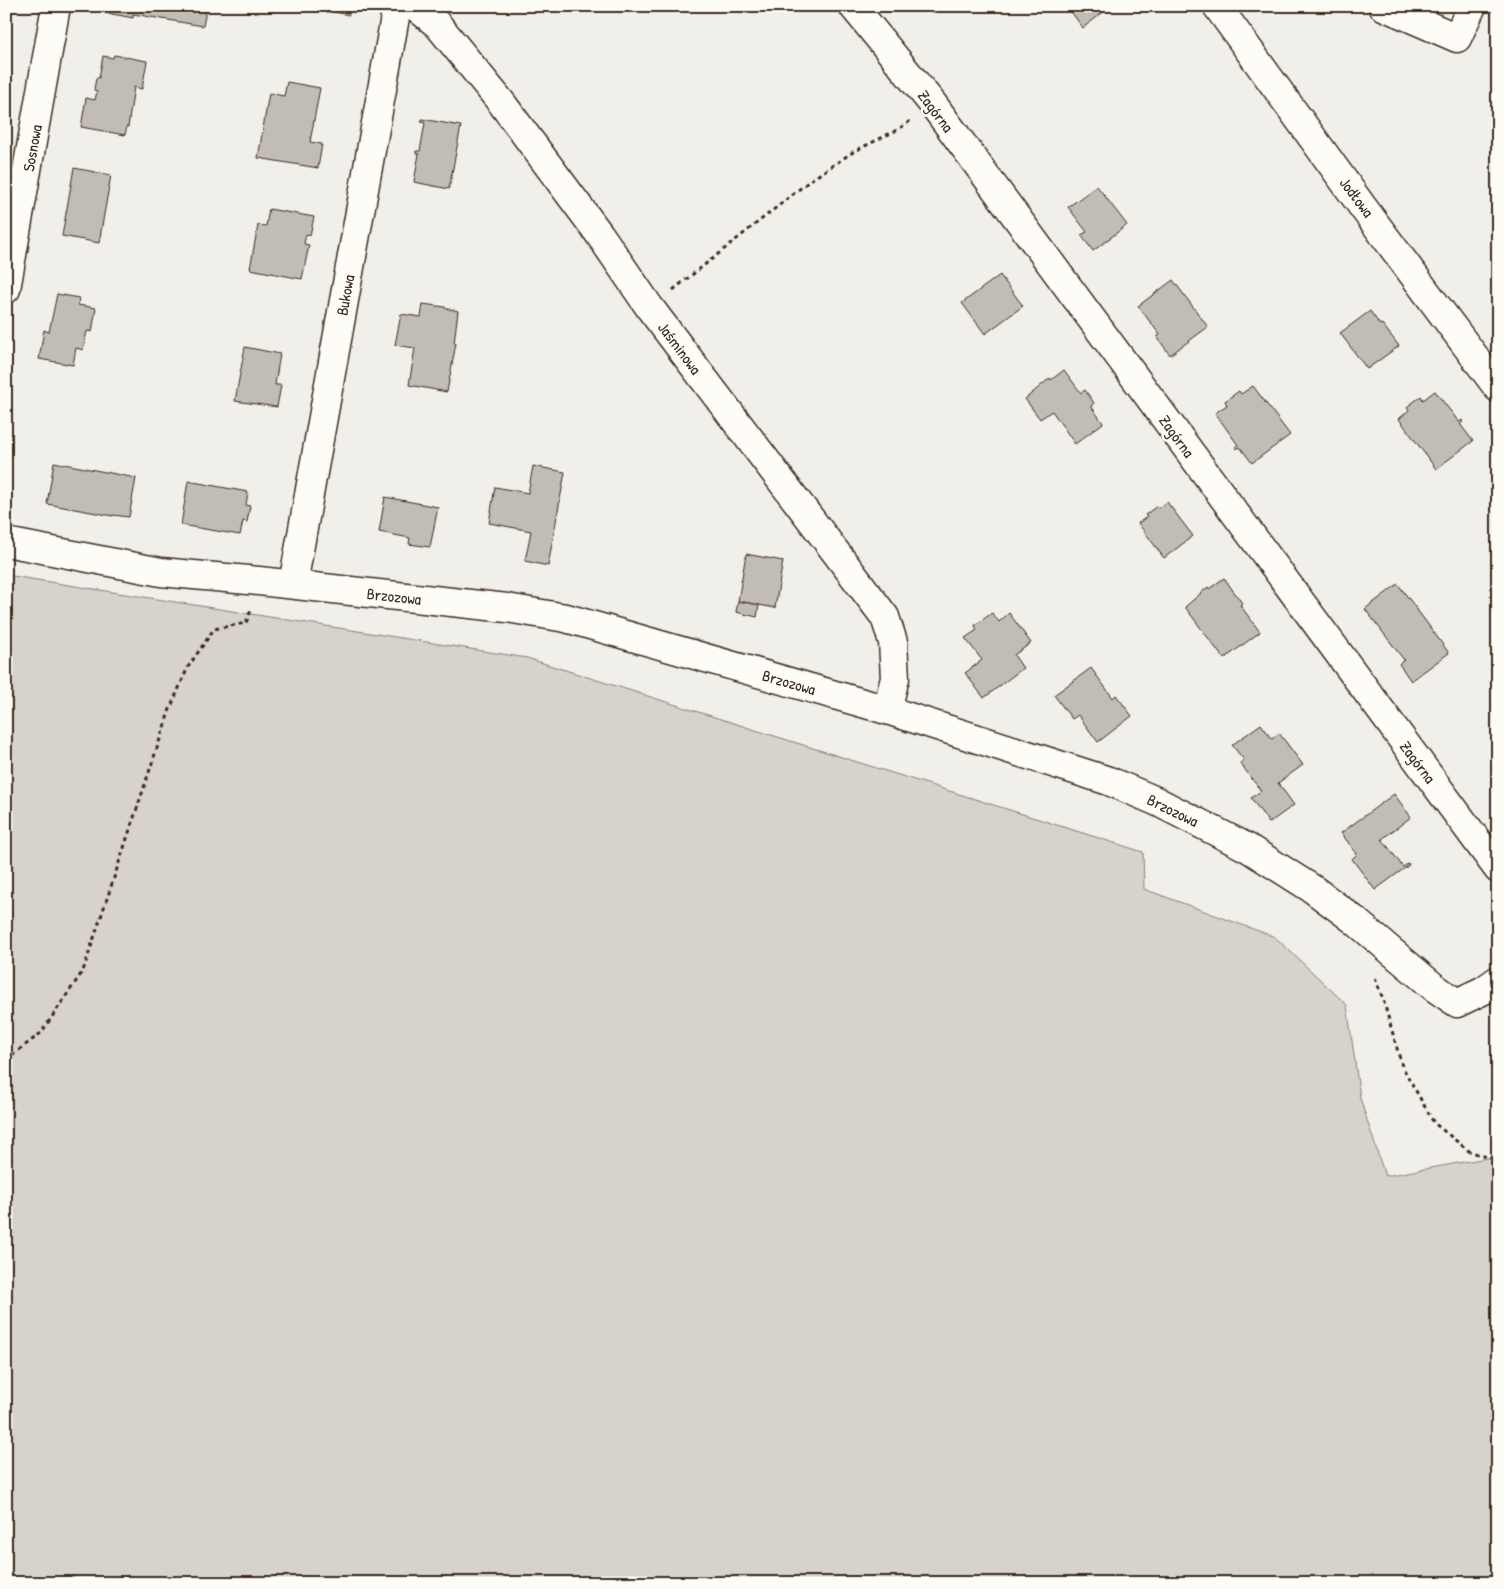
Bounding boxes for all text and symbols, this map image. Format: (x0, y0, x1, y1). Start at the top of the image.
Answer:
street label: Zagórna (913, 85, 959, 137)
street label: Sosnowa (17, 123, 47, 173)
street label: Jodłowa (1335, 172, 1379, 222)
street label: Bukowa (331, 273, 359, 317)
street label: Jaśminowa (653, 317, 707, 379)
street label: Zagórna (1154, 410, 1200, 462)
street label: Brzozowa (366, 582, 422, 610)
street label: Brzozowa (760, 664, 818, 700)
street label: Zagórna (1395, 736, 1441, 788)
street label: Brzozowa (1144, 788, 1202, 832)

